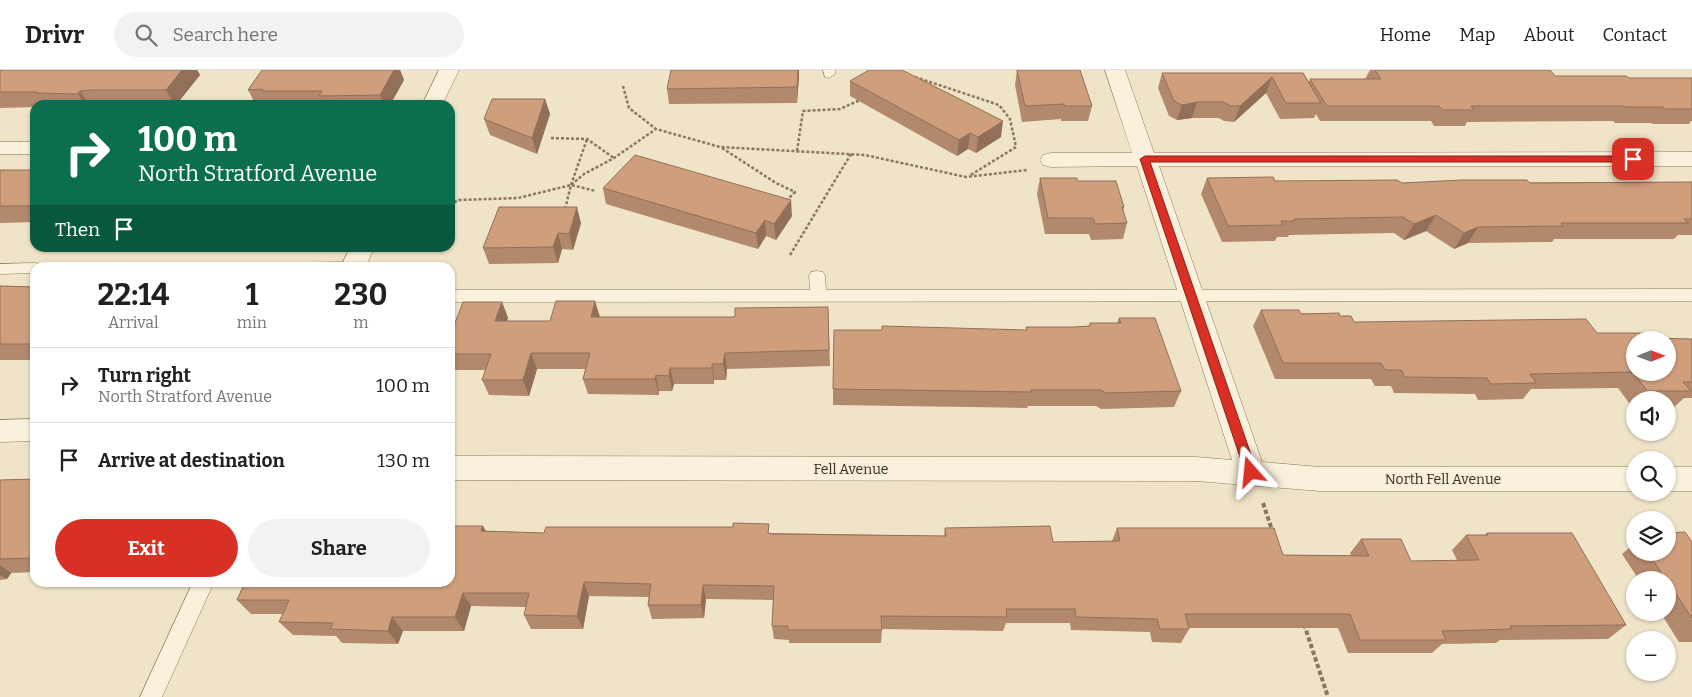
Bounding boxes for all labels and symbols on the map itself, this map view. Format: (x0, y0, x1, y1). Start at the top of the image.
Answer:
pin (1612, 138, 1654, 180)
north arrow (1626, 331, 1676, 381)
position arrow (1224, 445, 1276, 497)
street label: Fell Avenue (814, 461, 888, 478)
street label: North Fell Avenue (1385, 471, 1501, 488)

